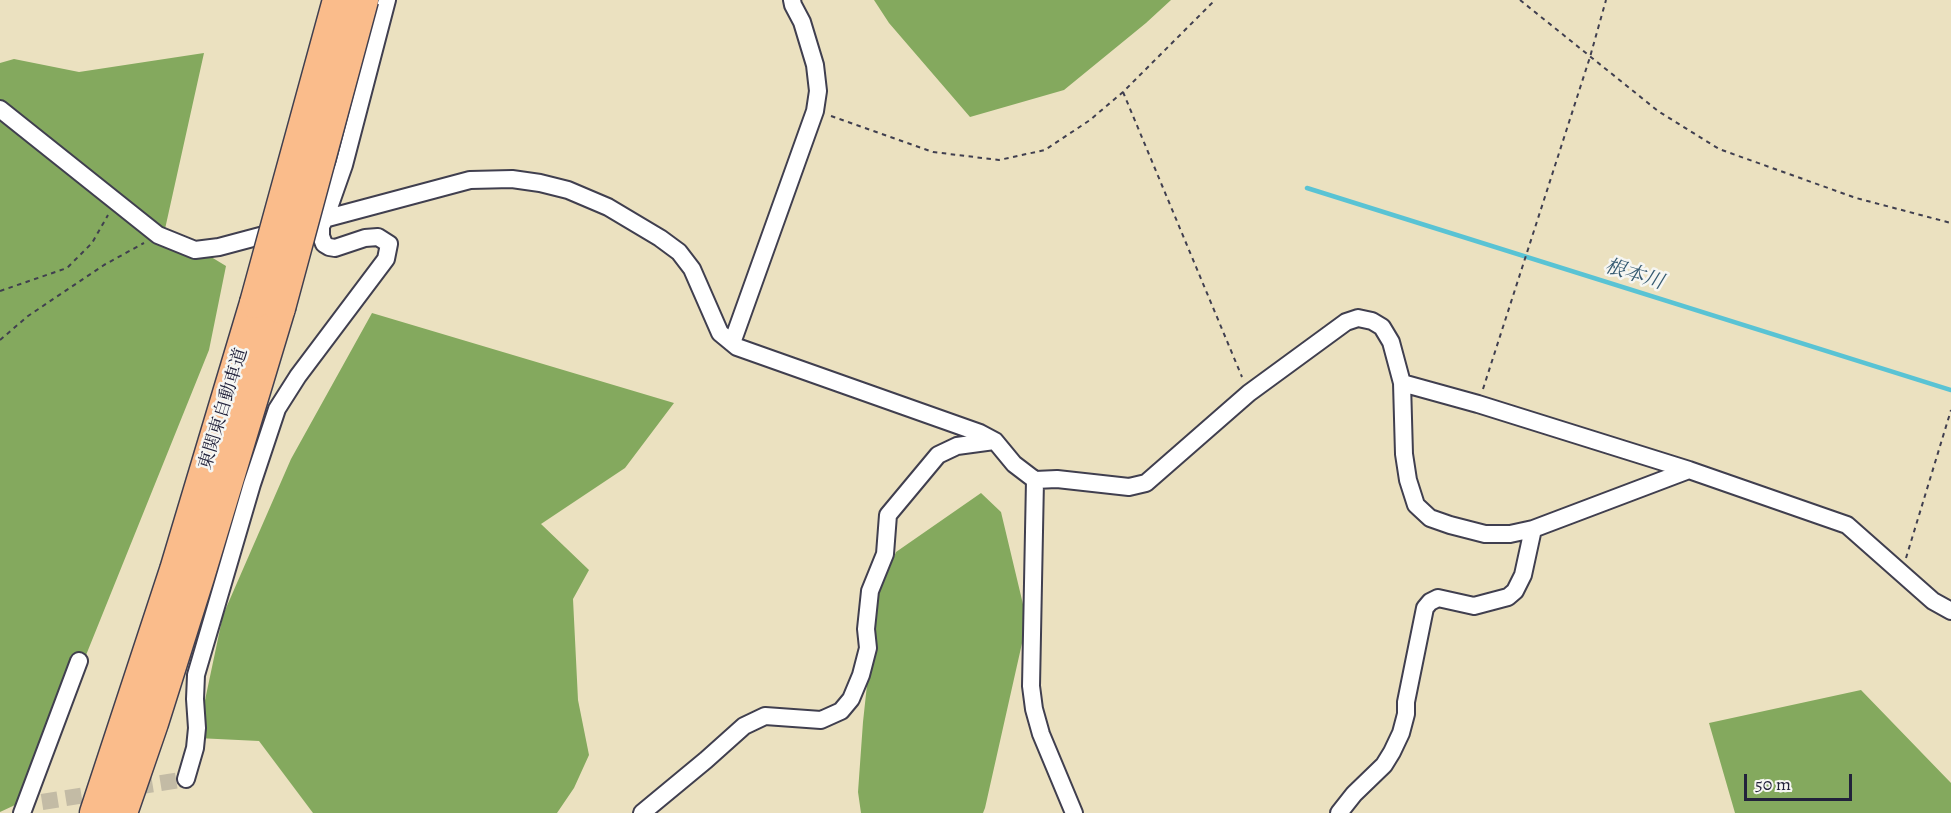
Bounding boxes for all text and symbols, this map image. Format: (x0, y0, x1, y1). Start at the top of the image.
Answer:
water label: 根本川 (1602, 255, 1666, 295)
street label: 東関東自動車道 (195, 346, 253, 472)
scale bar (1747, 762, 1855, 800)
text: 50 m (1755, 772, 1791, 796)

